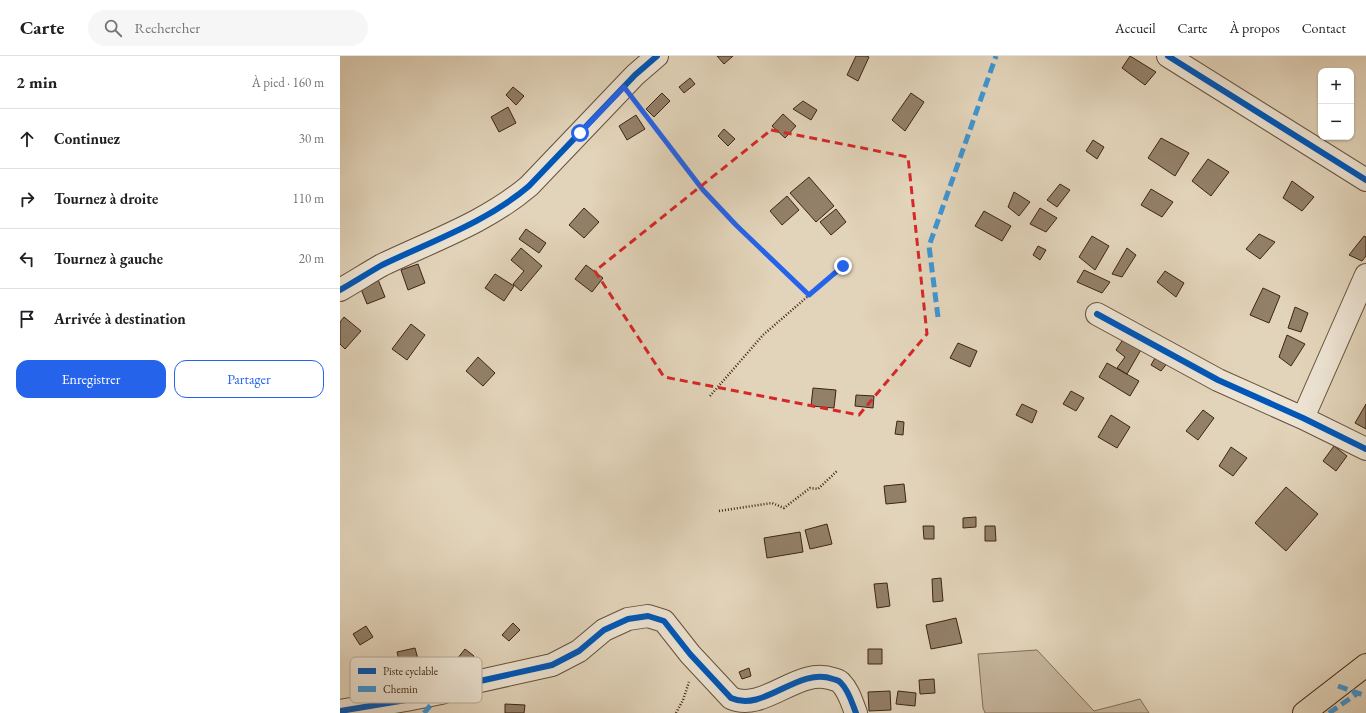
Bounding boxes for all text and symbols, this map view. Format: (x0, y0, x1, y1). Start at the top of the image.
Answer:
search box (88, 10, 368, 46)
text: Carte (20, 15, 64, 40)
icon: search (102, 17, 124, 39)
text: Rechercher (134, 18, 200, 37)
text: Accueil (1115, 19, 1156, 37)
text: Carte (1178, 19, 1208, 37)
text: À propos (1230, 19, 1280, 37)
text: Contact (1302, 19, 1346, 37)
map controls (1318, 68, 1354, 140)
button: + (1318, 68, 1354, 104)
text: 2 min (16, 71, 57, 93)
text: À pied · 160 m (252, 74, 324, 91)
button: − (1318, 104, 1354, 140)
route start (571, 124, 589, 142)
icon: ahead (16, 128, 38, 150)
text: Continuez (54, 129, 120, 148)
text: 30 m (299, 130, 324, 147)
icon: right (16, 188, 38, 210)
text: Tournez à droite (54, 189, 158, 208)
text: 110 m (293, 190, 324, 207)
icon: left (16, 248, 38, 270)
text: Tournez à gauche (54, 249, 163, 268)
text: 20 m (299, 250, 324, 267)
route end (834, 257, 852, 275)
icon: arrive (16, 308, 38, 330)
text: Arrivée à destination (54, 309, 186, 328)
button: Enregistrer (16, 360, 166, 398)
button: Partager (174, 360, 324, 398)
legend (350, 657, 482, 703)
text: Piste cyclable (383, 664, 439, 678)
text: Chemin (383, 682, 418, 696)

